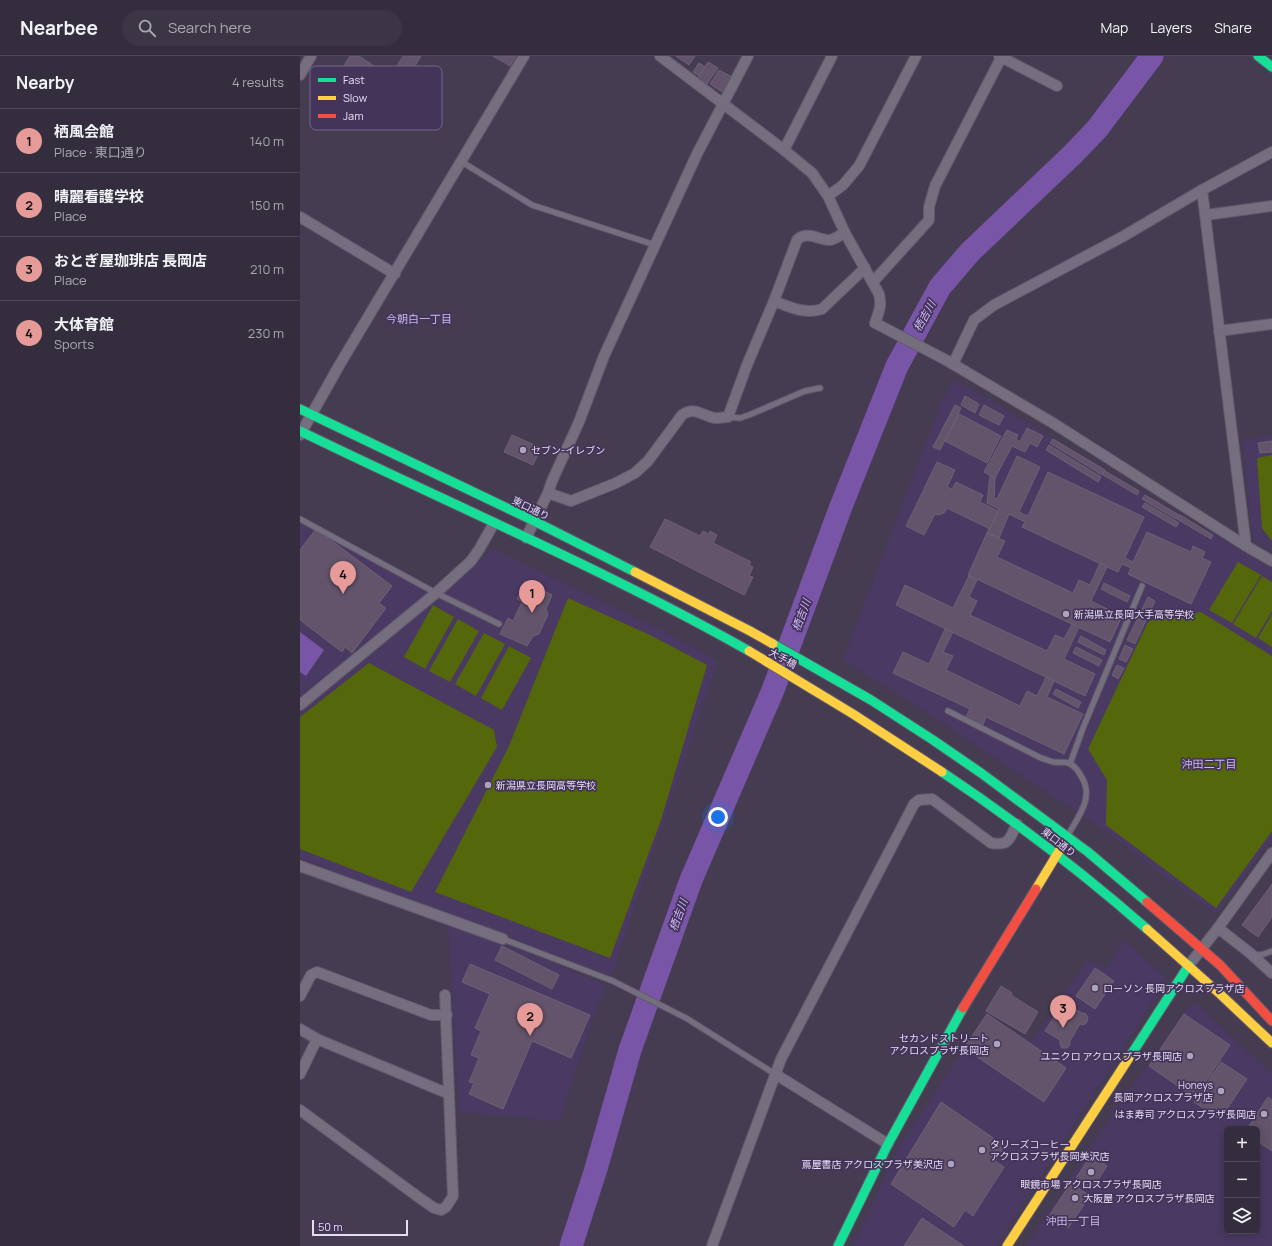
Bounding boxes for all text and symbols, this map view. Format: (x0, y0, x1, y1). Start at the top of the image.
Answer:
search box (122, 10, 402, 46)
text: Nearbee (20, 15, 98, 41)
icon: search (136, 17, 158, 39)
text: Search here (168, 17, 251, 38)
text: Map (1100, 18, 1128, 37)
text: Layers (1150, 18, 1192, 37)
text: Share (1214, 18, 1252, 37)
legend (310, 66, 442, 130)
text: Nearby (16, 71, 74, 94)
text: Fast (343, 72, 365, 87)
text: 4 results (232, 73, 284, 91)
text: Slow (343, 90, 368, 105)
text: Jam (343, 108, 364, 123)
text: 栖風会館 (54, 121, 114, 142)
text: 1 (26, 132, 32, 150)
text: 140 m (250, 132, 284, 150)
text: Place · 東口通り (54, 143, 147, 161)
text: 晴麗看護学校 (54, 186, 144, 207)
text: 2 (25, 196, 33, 214)
text: 150 m (250, 196, 284, 214)
text: Place (54, 207, 87, 225)
text: おとぎ屋珈琲店 長岡店 (54, 250, 207, 271)
text: 3 (25, 260, 33, 278)
text: 210 m (250, 260, 284, 278)
text: Place (54, 271, 87, 289)
water label: 栖吉川 (909, 297, 939, 334)
district label: 今朝白一丁目 (386, 311, 452, 326)
text: 大体育館 (54, 314, 114, 335)
text: 4 (25, 324, 33, 342)
text: 230 m (248, 324, 284, 342)
text: Sports (54, 335, 94, 353)
place label: セブン-イレブン (531, 443, 605, 457)
marker: セブン-イレブン (518, 445, 528, 455)
street label: 東口通り (510, 493, 552, 523)
pin: 4 (330, 561, 356, 594)
pin: 1 (519, 580, 545, 613)
water label: 栖吉川 (788, 596, 814, 633)
place label: 新潟県立長岡大手高等学校 (1074, 607, 1194, 621)
marker: 新潟県立長岡大手高等学校 (1061, 609, 1071, 619)
street label: 大手橋 (766, 645, 800, 671)
district label: 沖田二丁目 (1182, 756, 1237, 771)
place label: 新潟県立長岡高等学校 (496, 778, 596, 792)
marker: 新潟県立長岡高等学校 (483, 780, 493, 790)
your location (708, 807, 728, 827)
street label: 東口通り (1039, 824, 1079, 860)
water label: 栖吉川 (665, 896, 691, 933)
place label: ローソン 長岡アクロスプラザ店 (1103, 981, 1245, 995)
marker: ローソン 長岡アクロスプラザ店 (1090, 983, 1100, 993)
pin: 3 (1050, 995, 1076, 1028)
pin: 2 (517, 1003, 543, 1036)
place label: セカンドストリート アクロスプラザ長岡店 (890, 1031, 989, 1057)
marker: セカンドストリート アクロスプラザ長岡店 (992, 1039, 1002, 1049)
place label: ユニクロ アクロスプラザ長岡店 (1041, 1049, 1182, 1063)
marker: ユニクロ アクロスプラザ長岡店 (1185, 1051, 1195, 1061)
place label: Honeys 長岡アクロスプラザ店 (1114, 1078, 1213, 1104)
marker: Honeys 長岡アクロスプラザ店 (1216, 1086, 1226, 1096)
place label: はま寿司 アクロスプラザ長岡店 (1115, 1107, 1256, 1121)
marker: はま寿司 アクロスプラザ長岡店 (1259, 1109, 1269, 1119)
map controls (1224, 1126, 1260, 1234)
button: + (1224, 1126, 1260, 1162)
place label: タリーズコーヒー アクロスプラザ長岡美沢店 (990, 1137, 1110, 1163)
marker: タリーズコーヒー アクロスプラザ長岡美沢店 (977, 1145, 987, 1155)
place label: 蔦屋書店 アクロスプラザ美沢店 (802, 1157, 943, 1171)
marker: 蔦屋書店 アクロスプラザ美沢店 (946, 1159, 956, 1169)
button: − (1224, 1162, 1260, 1198)
marker: 眼鏡市場 アクロスプラザ長岡店 (1086, 1167, 1096, 1177)
place label: 眼鏡市場 アクロスプラザ長岡店 (1020, 1177, 1162, 1191)
place label: 大阪屋 アクロスプラザ長岡店 (1083, 1191, 1215, 1205)
marker: 大阪屋 アクロスプラザ長岡店 (1070, 1193, 1080, 1203)
button: layers (1224, 1198, 1260, 1234)
district label: 沖田一丁目 (1046, 1213, 1101, 1228)
scale bar (312, 1218, 408, 1237)
text: 50 m (318, 1219, 343, 1234)

